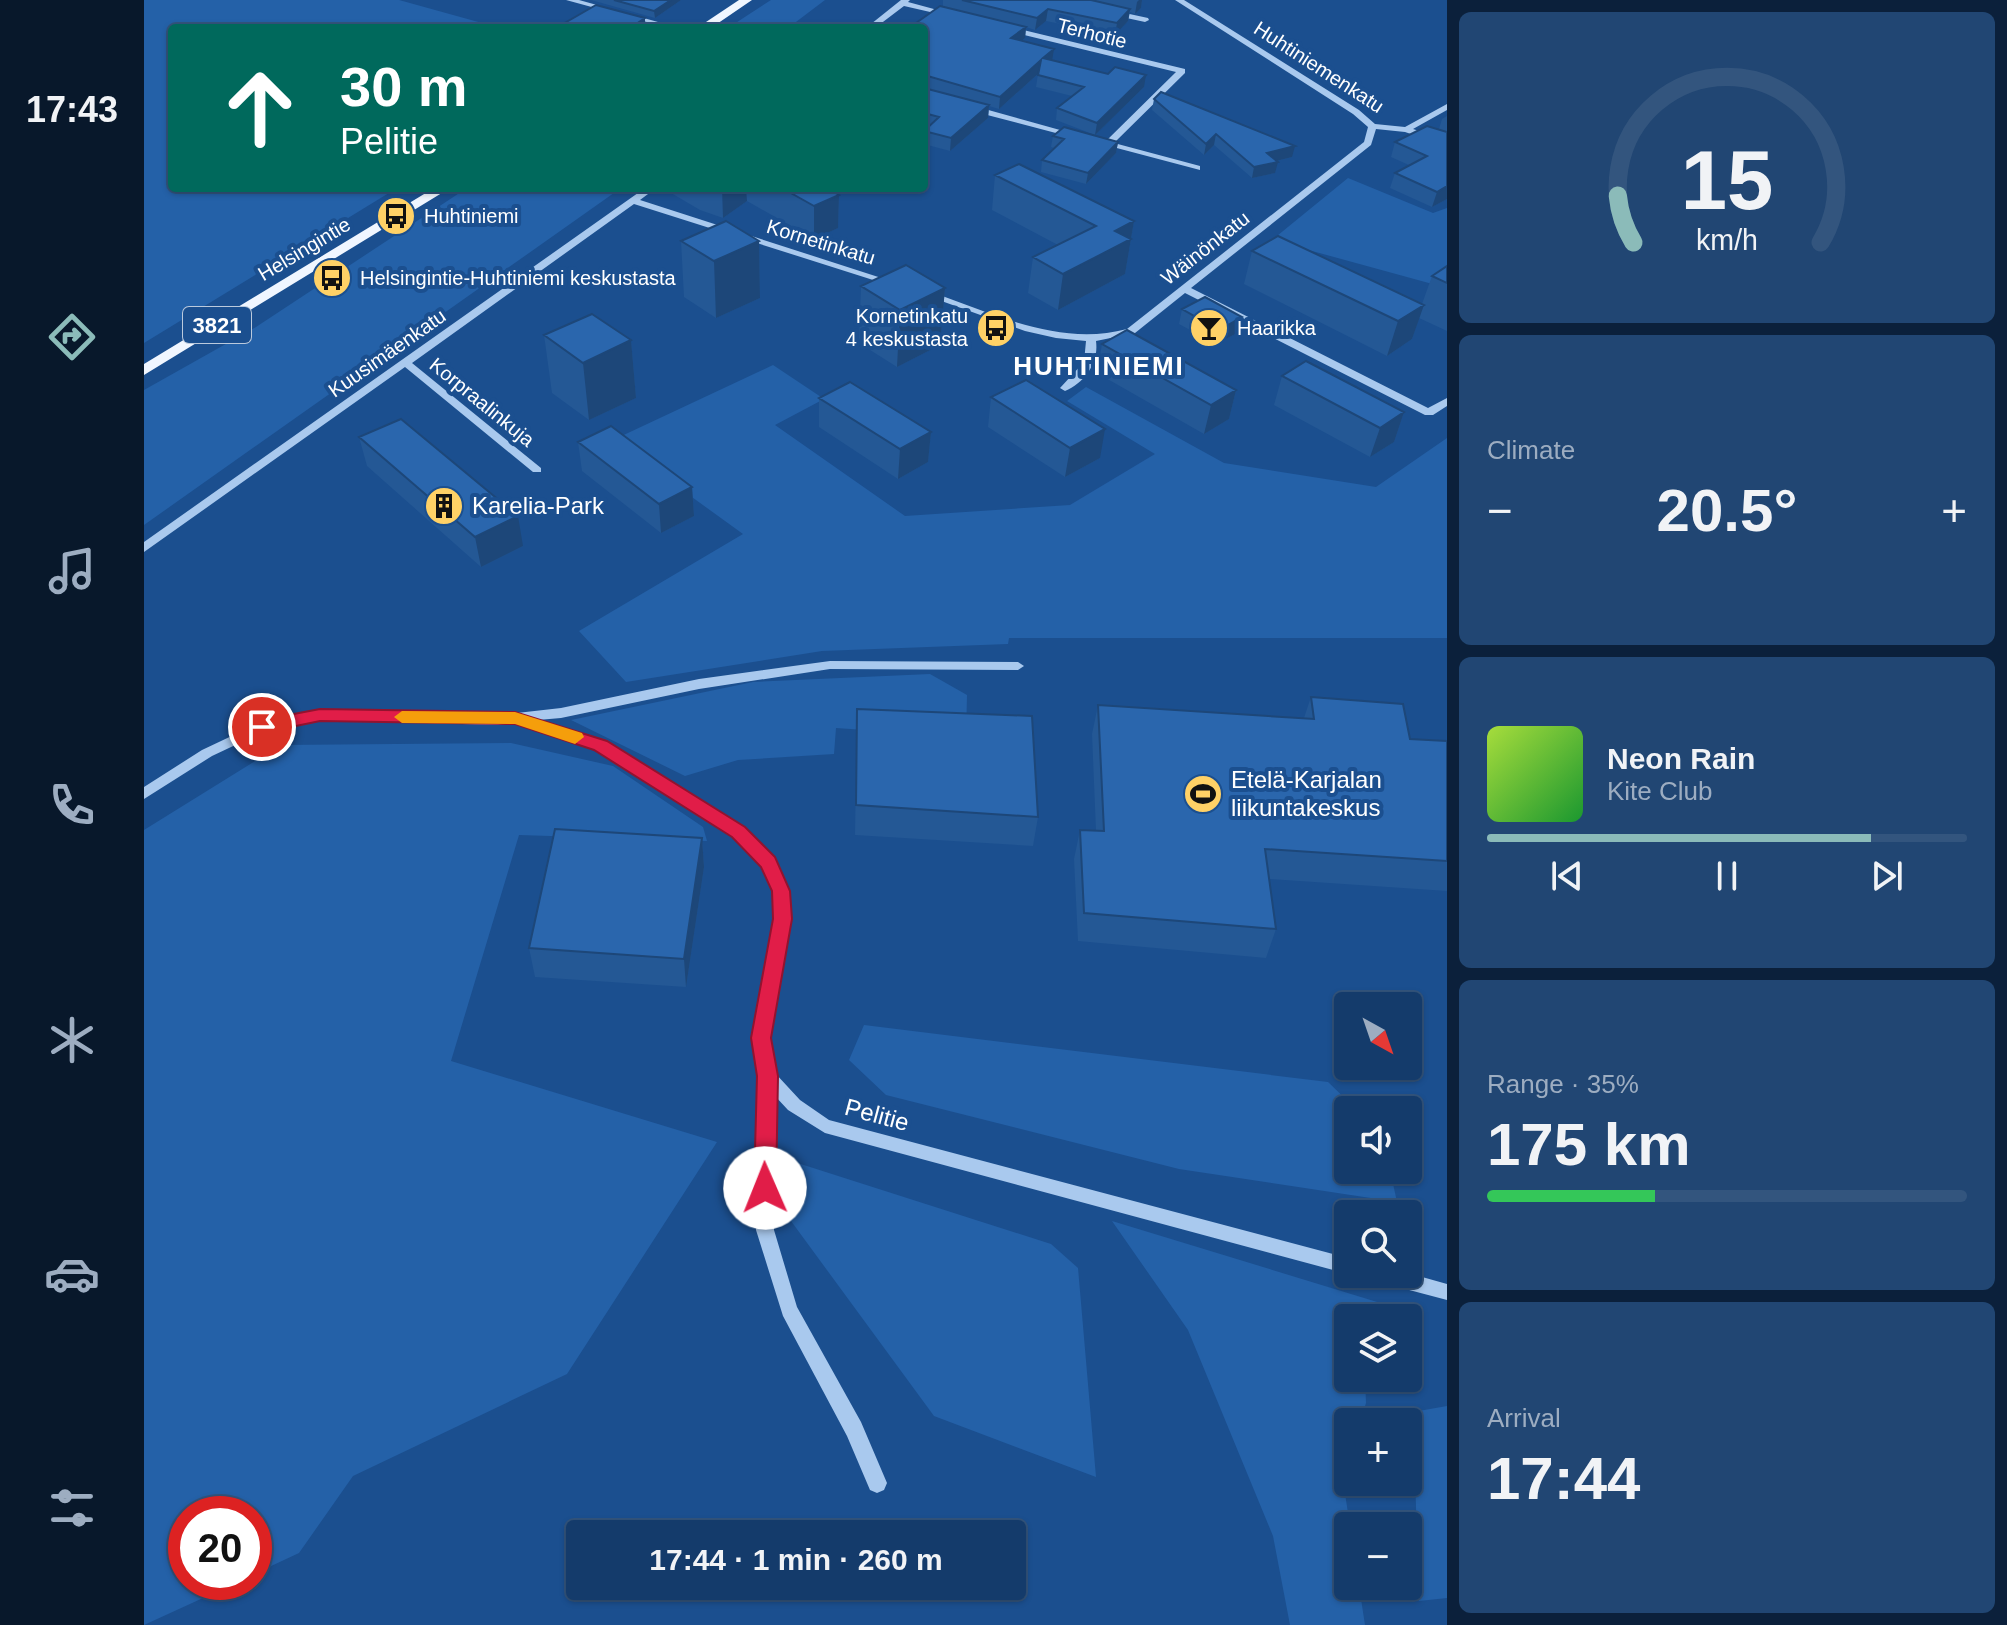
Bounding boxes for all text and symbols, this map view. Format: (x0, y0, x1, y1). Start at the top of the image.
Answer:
street label: Terhotie (1055, 14, 1129, 52)
street label: Huhtiniemenkatu (1250, 17, 1388, 117)
text: 30 m (340, 55, 468, 118)
icon: ahead (208, 56, 312, 160)
text: 17:43 (26, 89, 118, 130)
text: Pelitie (340, 121, 438, 162)
text: 15 (1681, 134, 1773, 227)
bus stop icon: Huhtiniemi (375, 195, 417, 237)
place label: Huhtiniemi (424, 205, 518, 227)
street label: Wäinönkatu (1157, 207, 1253, 289)
street label: Helsingintie (254, 213, 354, 285)
street label: Kornetinkatu (764, 215, 878, 269)
text: km/h (1696, 224, 1758, 256)
bus stop icon: Helsingintie-Huhtiniemi keskustasta (311, 257, 353, 299)
place label: Helsingintie-Huhtiniemi keskustasta (360, 267, 677, 289)
street label: Kuusimäenkatu (324, 304, 450, 402)
place label: Kornetinkatu 4 keskustasta (846, 305, 969, 350)
road number: 3821 (183, 307, 251, 343)
bus stop icon: Kornetinkatu 4 keskustasta (975, 307, 1017, 349)
bar icon: Haarikka (1188, 307, 1230, 349)
icon: directions (44, 309, 100, 365)
place label: Haarikka (1237, 317, 1317, 339)
district label: HUHTINIEMI (1013, 351, 1185, 381)
street label: Korpraalinkuja (425, 353, 539, 451)
text: Climate (1487, 435, 1575, 465)
text: 20.5° (1657, 477, 1797, 544)
building icon: Karelia-Park (423, 485, 465, 527)
text: − (1487, 486, 1513, 535)
text: + (1941, 486, 1967, 535)
place label: Karelia-Park (472, 492, 605, 519)
icon: music (44, 543, 100, 599)
pin (228, 693, 296, 761)
icon: arrive (240, 705, 284, 749)
text: Neon Rain (1607, 742, 1755, 775)
place label: Etelä-Karjalan liikuntakeskus (1231, 766, 1382, 821)
sports icon: Etelä-Karjalan liikuntakeskus (1182, 773, 1224, 815)
text: Kite Club (1607, 776, 1713, 806)
icon: phone (44, 777, 100, 833)
icon: previous (1545, 854, 1589, 898)
icon: pause (1705, 854, 1749, 898)
icon: next (1865, 854, 1909, 898)
north arrow (1334, 992, 1422, 1080)
map controls (1334, 992, 1422, 1600)
icon: climate (44, 1012, 100, 1068)
text: Range · 35% (1487, 1069, 1639, 1099)
street label: Pelitie (842, 1093, 912, 1136)
button: sound (1334, 1096, 1422, 1184)
text: 175 km (1487, 1111, 1691, 1178)
position arrow (723, 1146, 807, 1230)
button: search (1334, 1200, 1422, 1288)
icon: car (44, 1246, 100, 1302)
button: layers (1334, 1304, 1422, 1392)
text: Arrival (1487, 1403, 1561, 1433)
button: + (1334, 1408, 1422, 1496)
text: 17:44 (1487, 1445, 1640, 1512)
icon: filters (44, 1480, 100, 1536)
speed limit sign: 20 (168, 1496, 272, 1600)
button: − (1334, 1512, 1422, 1600)
text: 17:44 · 1 min · 260 m (649, 1543, 943, 1576)

